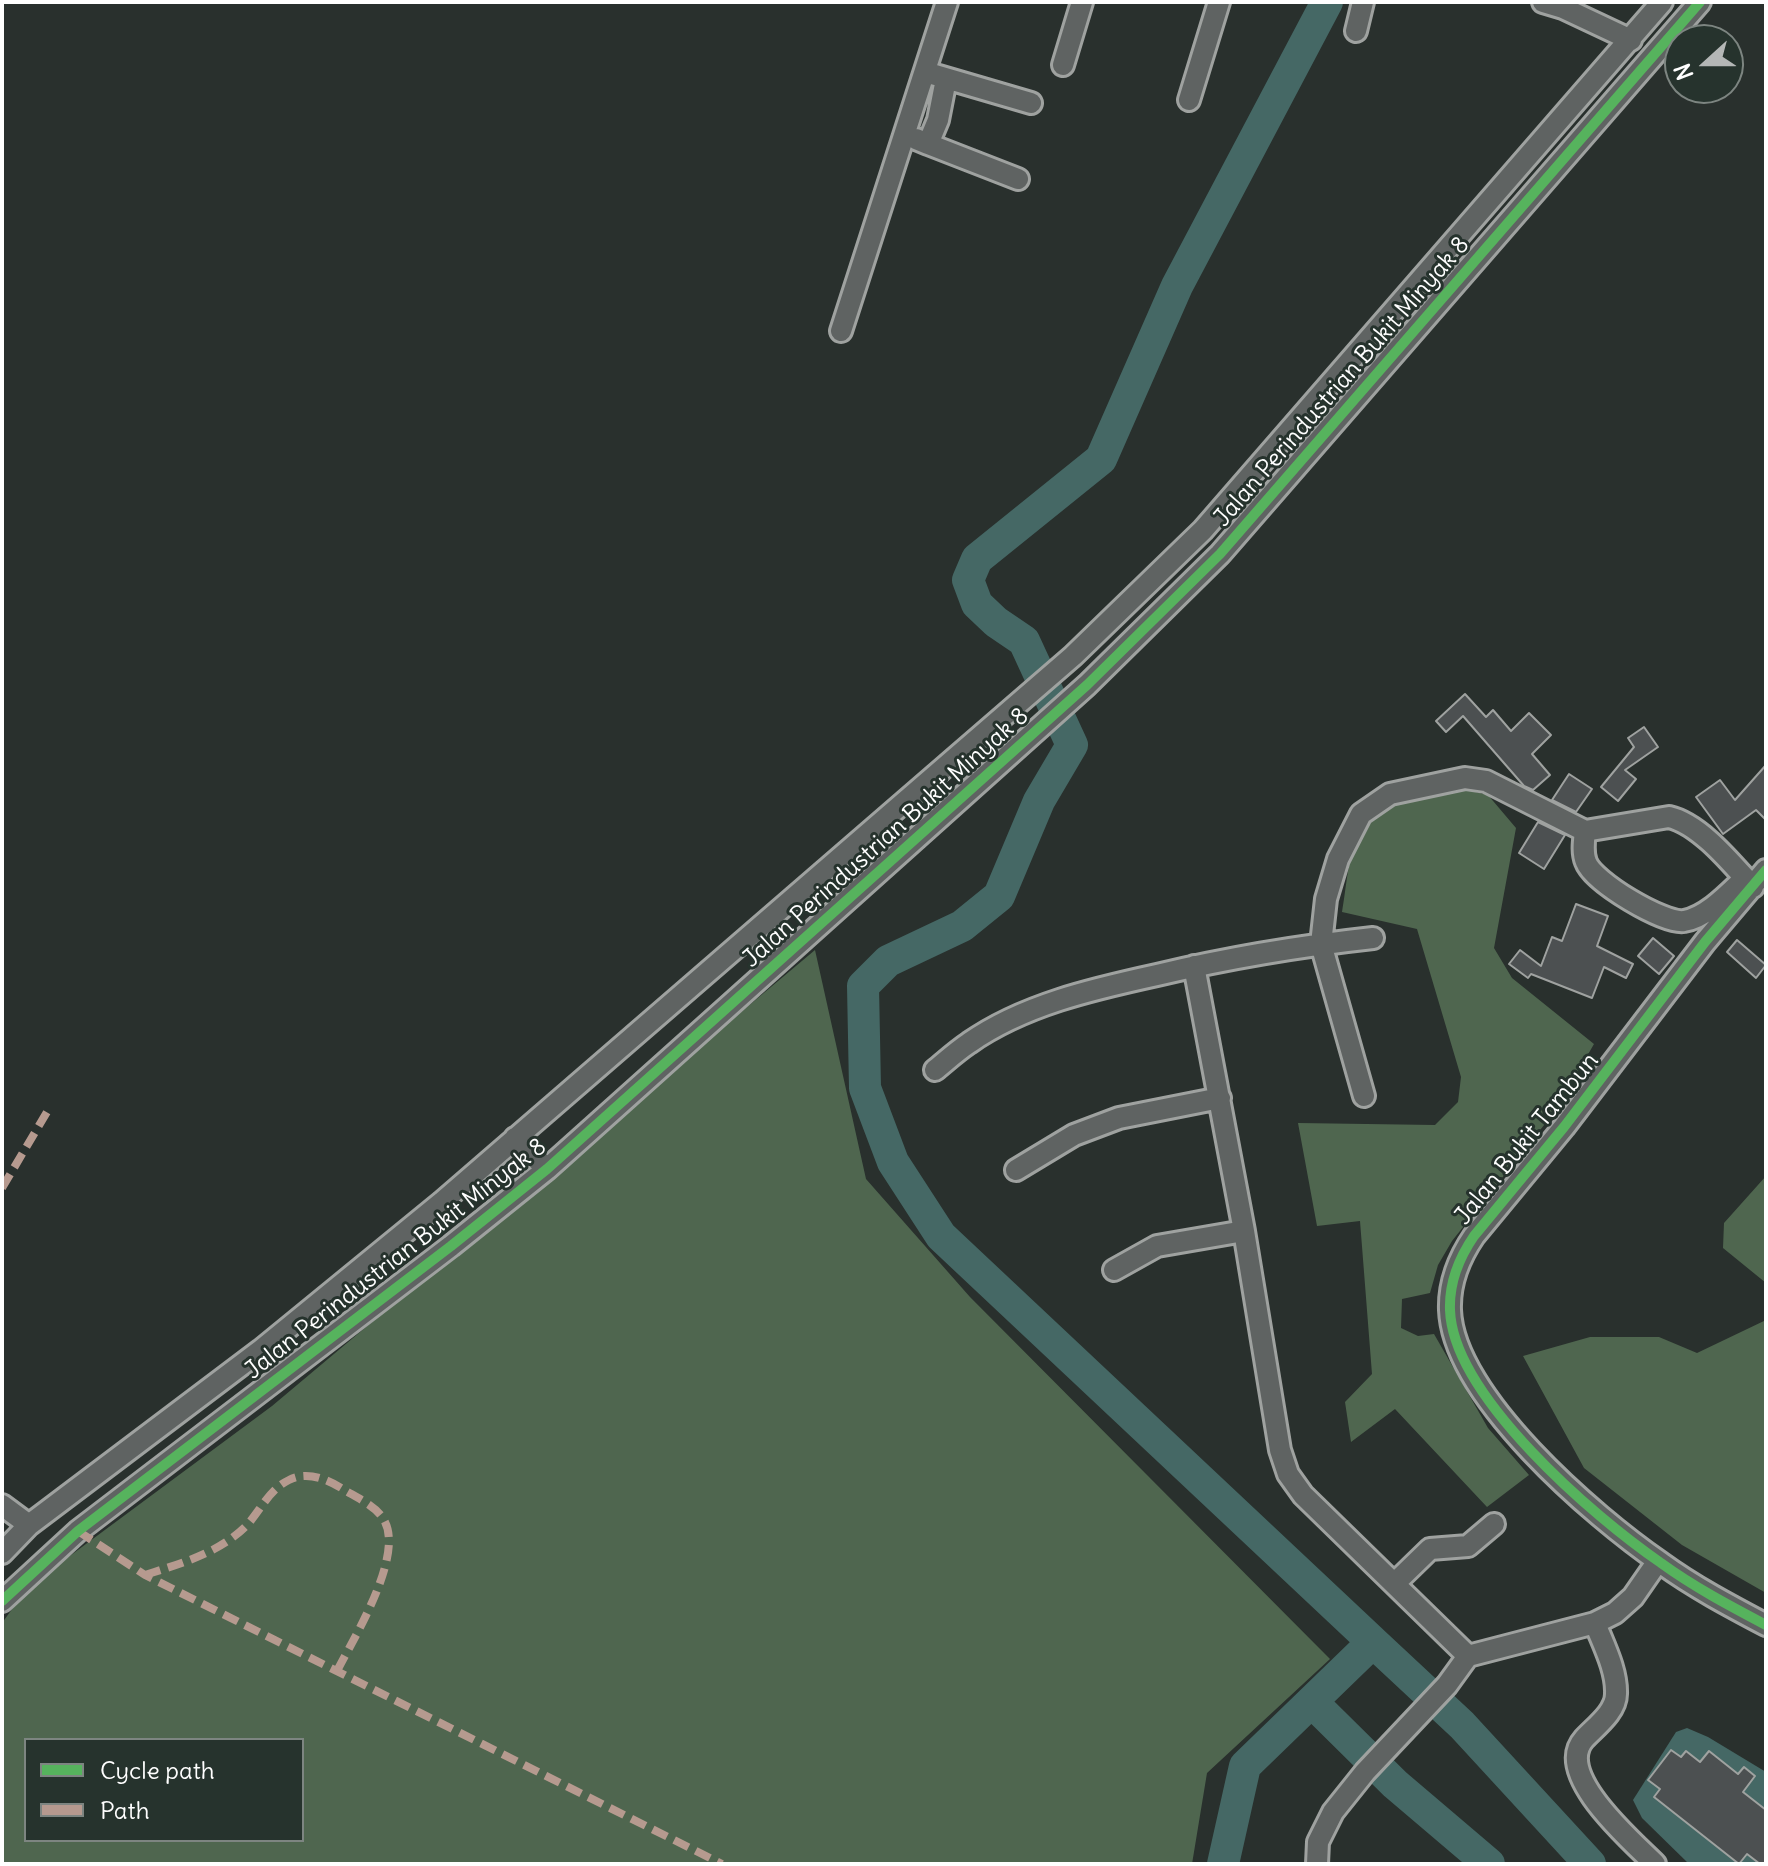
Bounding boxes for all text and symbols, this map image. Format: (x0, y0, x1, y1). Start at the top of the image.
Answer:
north arrow (1664, 24, 1744, 104)
text: N (1668, 60, 1699, 84)
street label: Jalan Perindustrian Bukit Minyak 8 (1208, 231, 1476, 533)
street label: Jalan Perindustrian Bukit Minyak 8 (737, 702, 1035, 974)
street label: Jalan Bukit Tambun (1449, 1047, 1605, 1231)
street label: Jalan Perindustrian Bukit Minyak 8 (240, 1132, 552, 1386)
legend (24, 1738, 304, 1842)
text: Cycle path (100, 1755, 215, 1785)
text: Path (100, 1795, 150, 1825)

